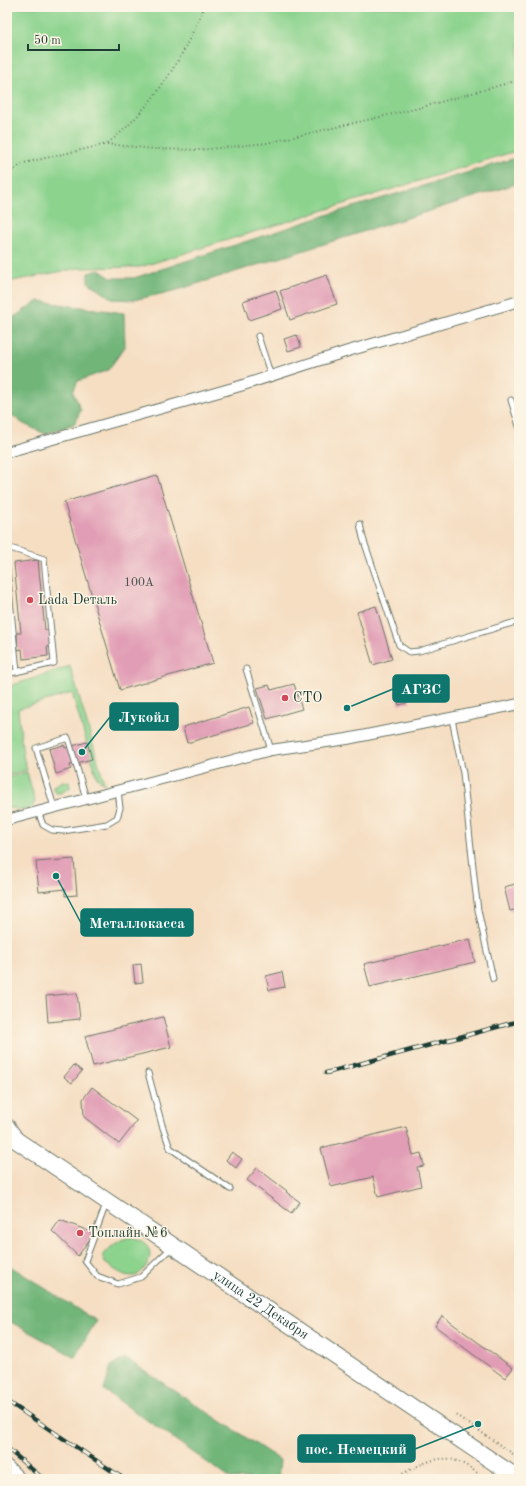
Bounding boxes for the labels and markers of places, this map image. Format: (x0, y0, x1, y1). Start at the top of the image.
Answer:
place label: Lada Dеталь (38, 593, 117, 607)
marker: Lada Dеталь (25, 595, 35, 605)
callout: АГЗС (393, 675, 449, 702)
place label: СТО (293, 691, 322, 705)
marker: СТО (280, 693, 290, 703)
callout: Лукойл (110, 703, 178, 730)
callout: Металлокасса (81, 909, 193, 936)
place label: Топлайн №6 (88, 1226, 168, 1240)
marker: Топлайн №6 (75, 1228, 85, 1238)
callout: пос. Немецкий (298, 1435, 415, 1462)

